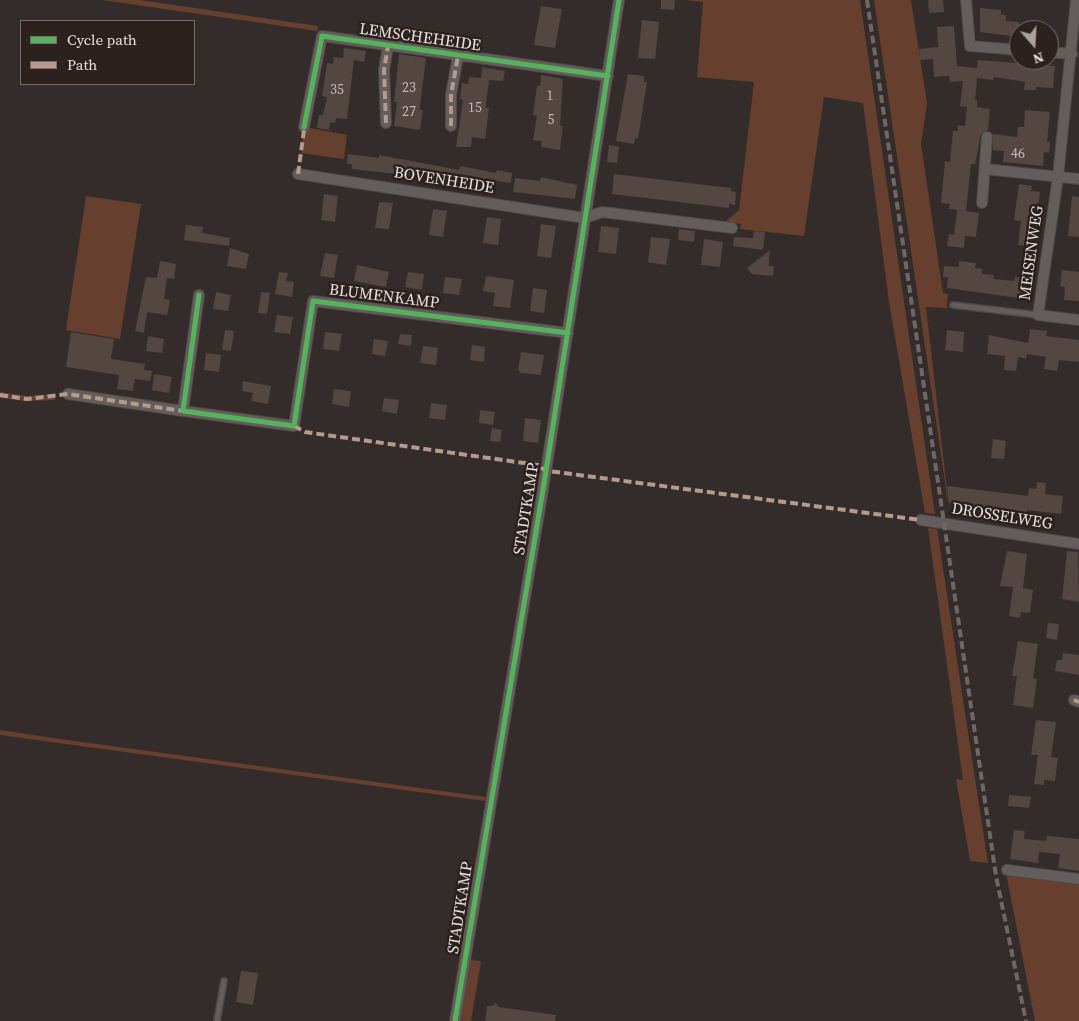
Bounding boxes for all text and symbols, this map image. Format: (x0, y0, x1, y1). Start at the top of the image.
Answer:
legend (20, 20, 195, 85)
street label: LEMSCHEHEIDE (358, 20, 482, 56)
north arrow (1009, 20, 1059, 70)
text: Cycle path (67, 29, 137, 50)
text: N (1030, 47, 1047, 69)
text: Path (67, 54, 97, 75)
house number: 23 (402, 80, 416, 96)
house number: 35 (330, 82, 344, 98)
house number: 1 (547, 88, 553, 104)
house number: 15 (468, 100, 482, 116)
house number: 27 (402, 104, 416, 120)
house number: 5 (548, 112, 554, 128)
house number: 46 (1011, 146, 1025, 162)
street label: BOVENHEIDE (392, 164, 496, 198)
street label: MEISENWEG (1016, 204, 1048, 302)
street label: BLUMENKAMP (328, 281, 440, 313)
street label: STADTKAMP (510, 462, 544, 556)
street label: DROSSELWEG (950, 500, 1054, 534)
street label: STADTKAMP (444, 861, 478, 955)

